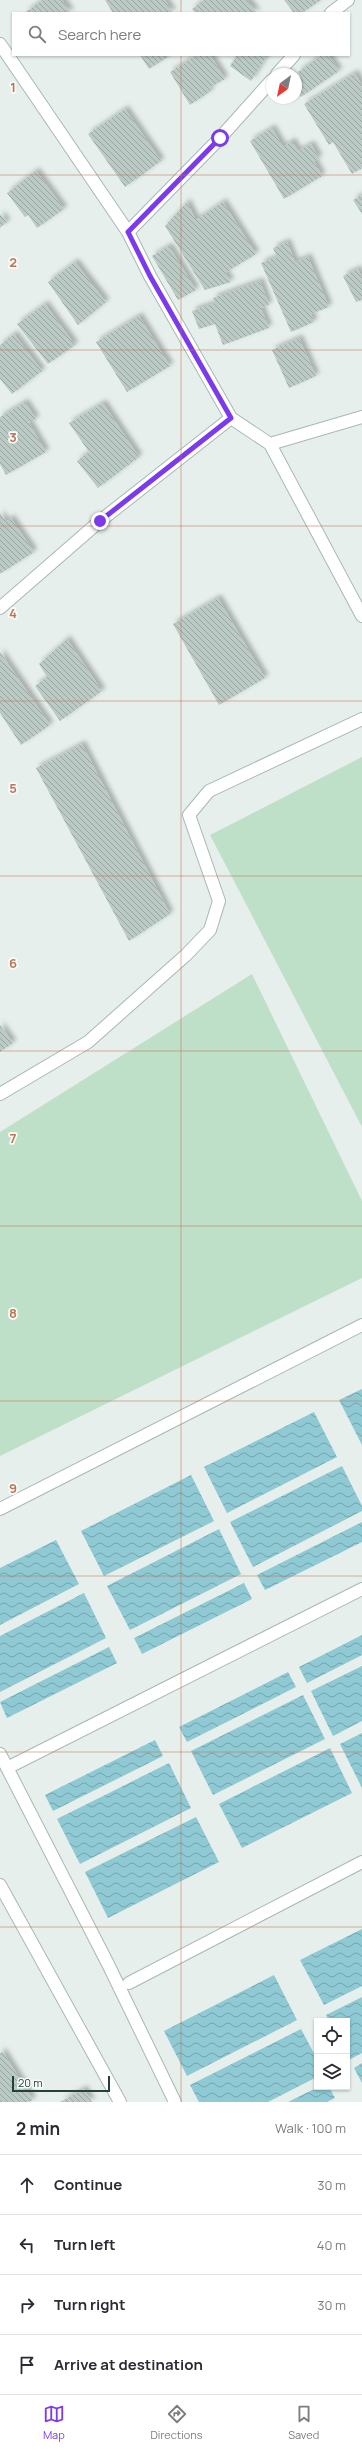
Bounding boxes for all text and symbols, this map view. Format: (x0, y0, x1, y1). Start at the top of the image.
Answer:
search box (12, 12, 350, 56)
icon: search (26, 23, 48, 45)
text: Search here (58, 24, 141, 45)
north arrow (266, 68, 302, 104)
text: 1 (10, 78, 16, 96)
route start (211, 129, 229, 147)
text: 2 (9, 253, 17, 271)
text: 3 (9, 428, 17, 446)
route end (91, 512, 109, 530)
text: 4 (9, 604, 17, 622)
text: 5 (9, 779, 17, 797)
text: 6 (9, 954, 17, 972)
text: 7 (10, 1129, 17, 1147)
text: 8 (9, 1304, 17, 1322)
text: 9 (9, 1479, 17, 1497)
map controls (314, 2018, 350, 2090)
button: locate (314, 2018, 350, 2054)
button: layers (314, 2054, 350, 2090)
scale bar (12, 2074, 110, 2093)
text: 20 m (18, 2075, 43, 2090)
text: 2 min (16, 2117, 60, 2140)
text: Walk · 100 m (275, 2119, 346, 2137)
icon: ahead (16, 2174, 38, 2196)
text: Continue (54, 2174, 122, 2195)
text: 30 m (317, 2176, 346, 2194)
icon: left (16, 2234, 38, 2256)
text: Turn left (54, 2234, 116, 2255)
text: 40 m (317, 2236, 346, 2254)
icon: right (16, 2294, 38, 2316)
text: Turn right (54, 2294, 125, 2315)
text: 30 m (317, 2296, 346, 2314)
icon: arrive (16, 2354, 38, 2376)
text: Arrive at destination (54, 2354, 203, 2375)
tab: Map (43, 2403, 65, 2442)
tab: Directions (150, 2403, 203, 2442)
tab: Saved (288, 2403, 319, 2442)

